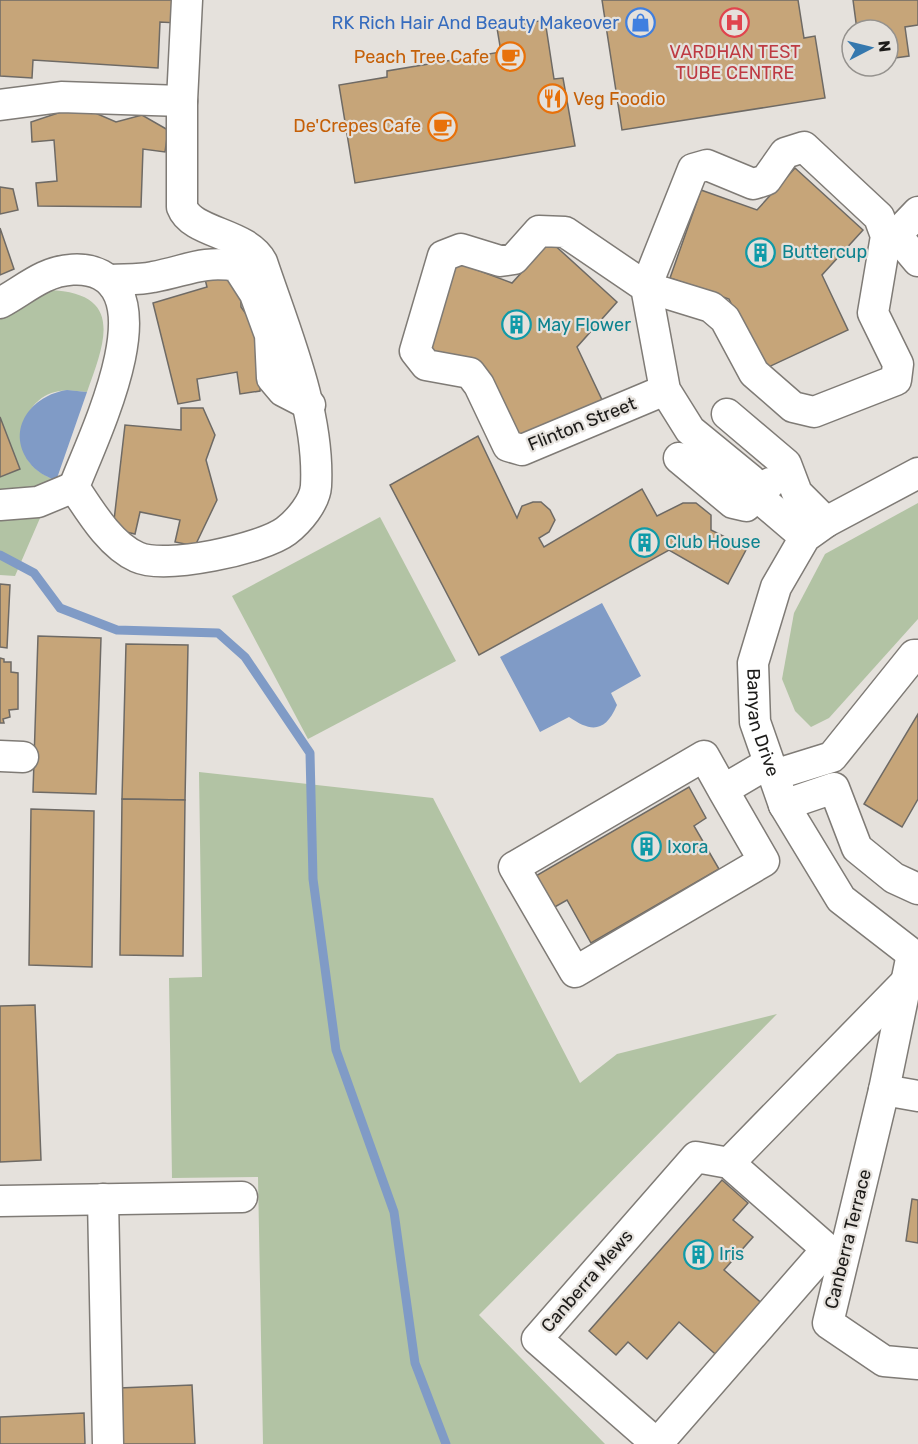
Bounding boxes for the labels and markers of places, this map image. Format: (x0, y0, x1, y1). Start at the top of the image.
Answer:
shop icon: RK Rich Hair And Beauty Makeover (624, 7, 656, 39)
hospital icon: VARDHAN TEST TUBE CENTRE (719, 7, 751, 39)
place label: RK Rich Hair And Beauty Makeover (332, 12, 619, 34)
cafe icon: Peach Tree Cafe (494, 41, 526, 73)
place label: VARDHAN TEST TUBE CENTRE (669, 41, 801, 84)
place label: Peach Tree Cafe (354, 46, 489, 68)
restaurant icon: Veg Foodio (536, 83, 568, 115)
place label: Veg Foodio (573, 88, 665, 110)
cafe icon: De'Crepes Cafe (426, 110, 458, 142)
place label: De'Crepes Cafe (293, 115, 421, 137)
building icon: Buttercup (745, 236, 777, 268)
place label: Buttercup (782, 241, 867, 263)
building icon: May Flower (500, 309, 532, 341)
place label: May Flower (537, 314, 631, 336)
building icon: Club House (628, 526, 660, 558)
place label: Club House (665, 531, 761, 553)
building icon: Ixora (630, 831, 662, 863)
place label: Ixora (667, 836, 708, 858)
building icon: Iris (682, 1238, 714, 1270)
place label: Iris (719, 1243, 744, 1265)

